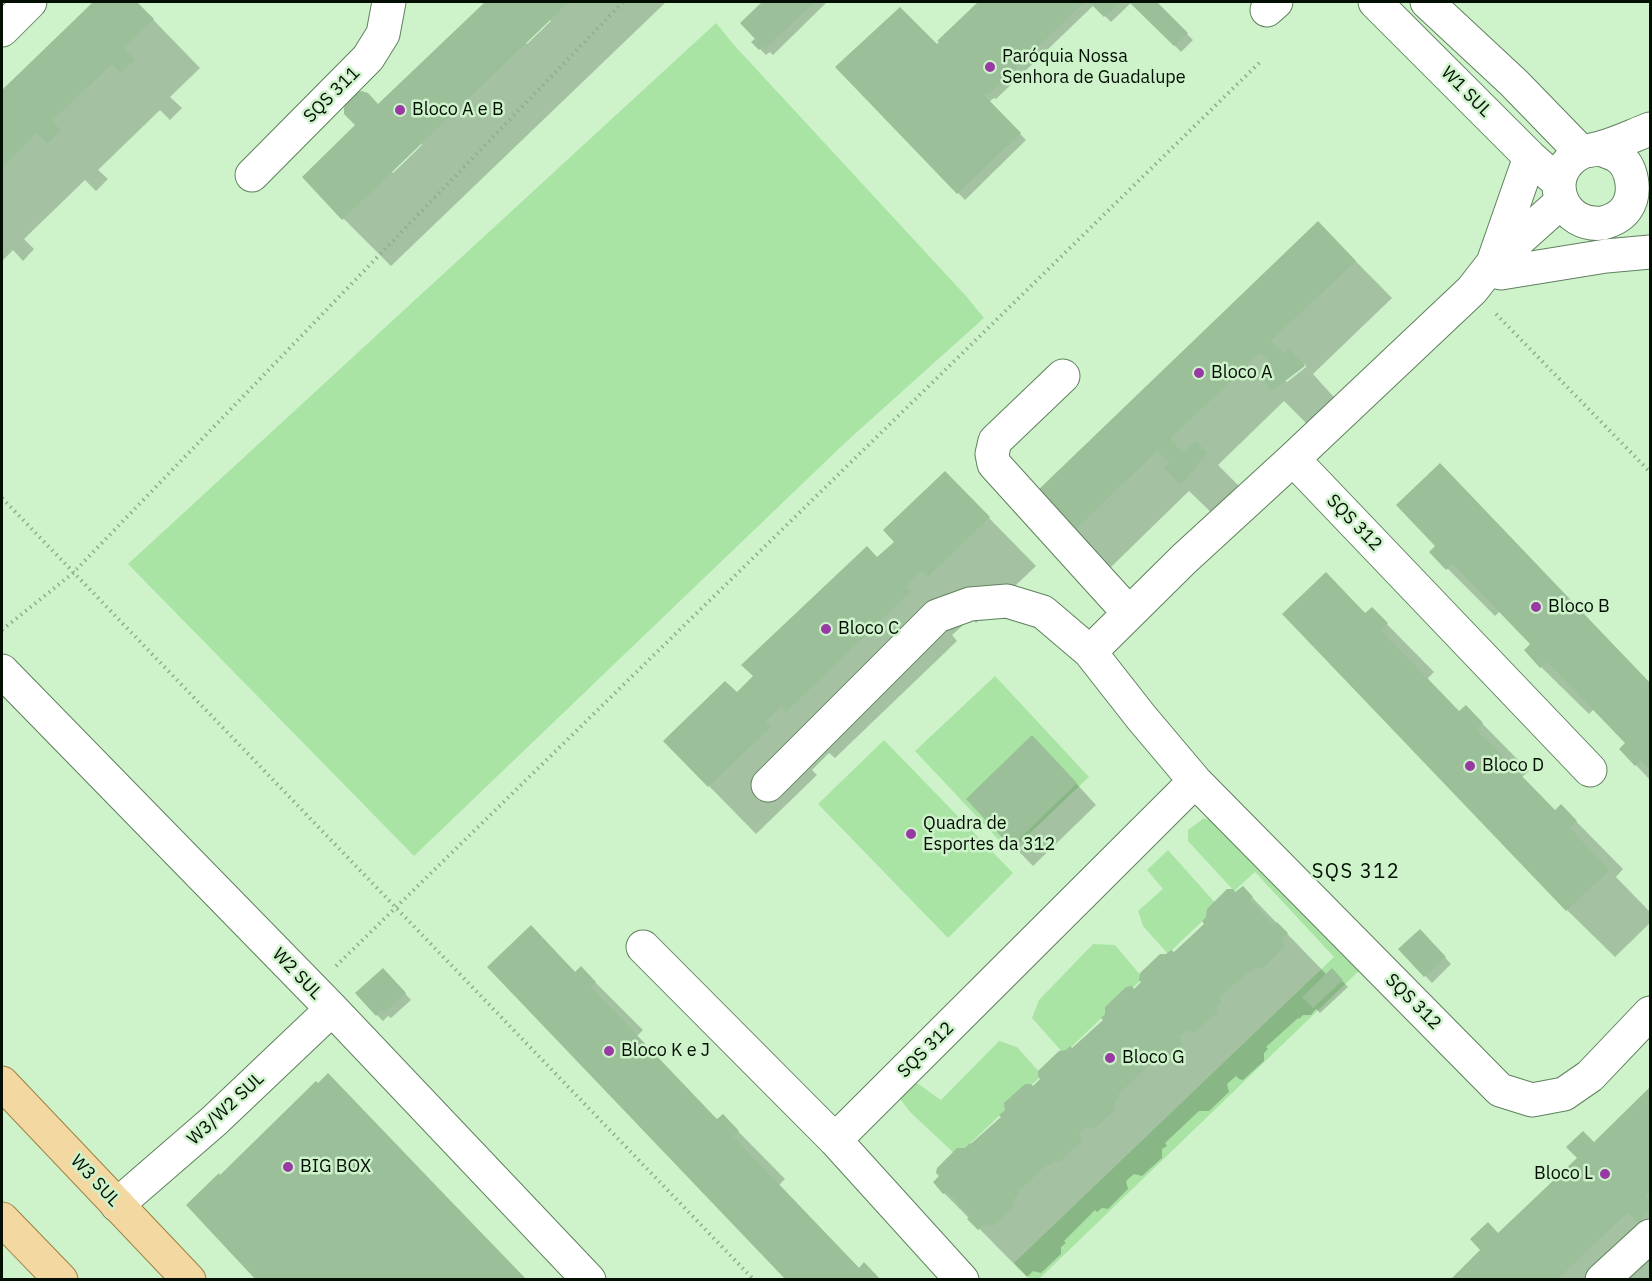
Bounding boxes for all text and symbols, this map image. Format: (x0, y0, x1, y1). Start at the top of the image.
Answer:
place label: Paróquia Nossa Senhora de Guadalupe (1002, 46, 1186, 88)
marker: Paróquia Nossa Senhora de Guadalupe (983, 60, 997, 74)
street label: W1 SUL (1436, 62, 1496, 122)
street label: SQS 311 (300, 63, 364, 127)
place label: Bloco A e B (412, 99, 504, 121)
marker: Bloco A e B (393, 103, 407, 117)
place label: Bloco A (1211, 362, 1273, 384)
marker: Bloco A (1192, 366, 1206, 380)
street label: SQS 312 (1322, 490, 1386, 556)
place label: Bloco B (1548, 596, 1610, 618)
marker: Bloco B (1529, 600, 1543, 614)
place label: Bloco C (838, 618, 899, 640)
marker: Bloco C (819, 622, 833, 636)
place label: Bloco D (1482, 755, 1544, 777)
marker: Bloco D (1463, 759, 1477, 773)
place label: Quadra de Esportes da 312 (923, 813, 1055, 856)
marker: Quadra de Esportes da 312 (904, 827, 918, 841)
district label: SQS 312 (1312, 860, 1400, 884)
street label: W2 SUL (267, 944, 327, 1004)
street label: SQS 312 (1381, 970, 1445, 1034)
street label: SQS 312 (894, 1018, 958, 1082)
place label: Bloco K e J (621, 1040, 710, 1062)
marker: Bloco K e J (602, 1044, 616, 1058)
place label: Bloco G (1122, 1047, 1185, 1069)
marker: Bloco G (1103, 1051, 1117, 1065)
street label: W3/W2 SUL (183, 1068, 269, 1150)
street label: W3 SUL (66, 1151, 124, 1211)
place label: BIG BOX (300, 1156, 371, 1178)
marker: BIG BOX (281, 1160, 295, 1174)
place label: Bloco L (1534, 1163, 1593, 1185)
marker: Bloco L (1598, 1167, 1612, 1181)

